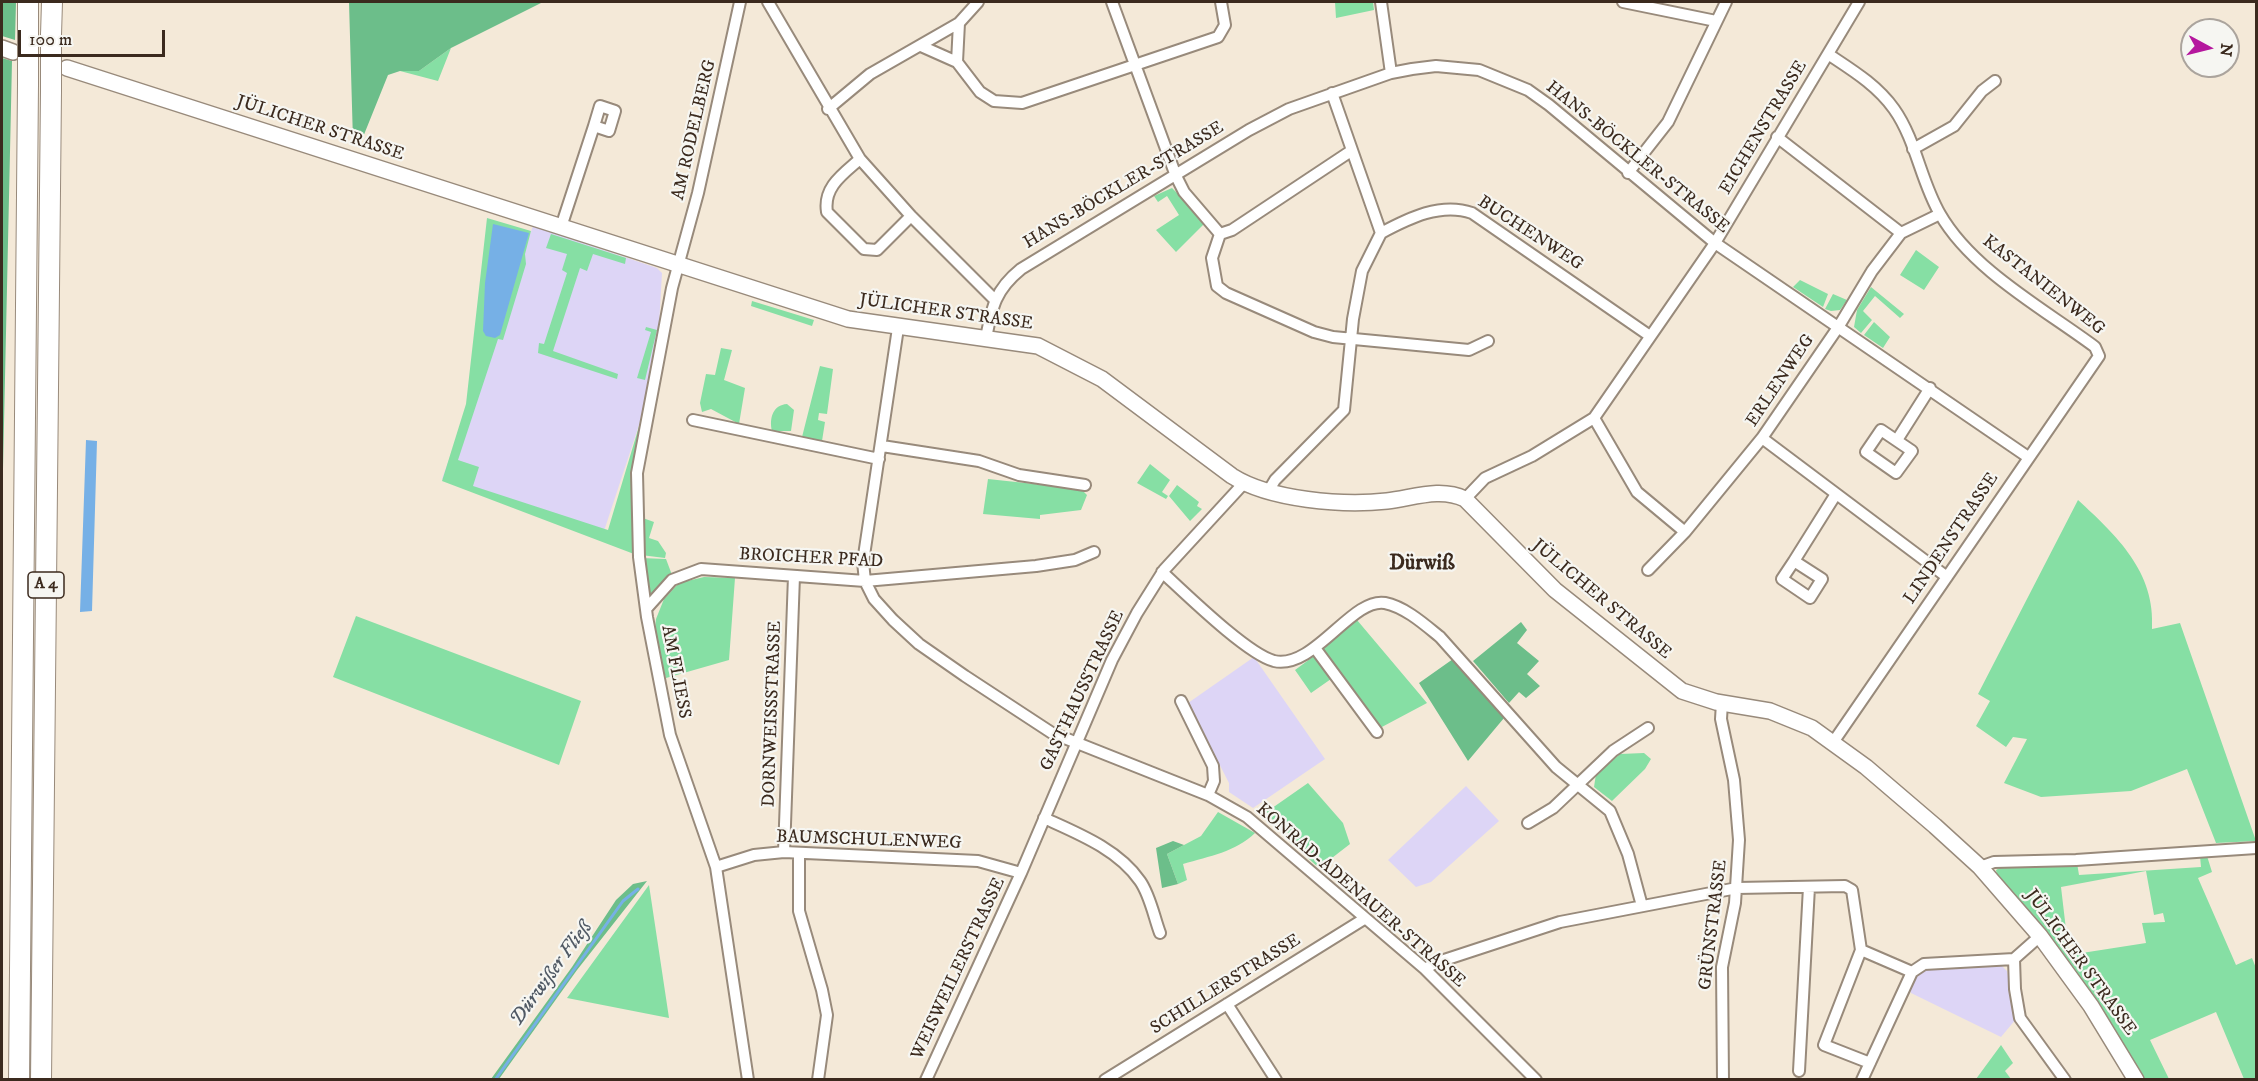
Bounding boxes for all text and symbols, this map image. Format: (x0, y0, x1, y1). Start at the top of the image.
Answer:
scale bar (21, 18, 168, 56)
north arrow (2180, 18, 2240, 78)
text: 100 m (29, 29, 72, 51)
text: N (2215, 42, 2237, 58)
street label: EICHENSTRASSE (1715, 57, 1813, 199)
street label: AM RODELBERG (668, 58, 722, 202)
street label: HANS-BÖCKLER-STRASSE (1541, 77, 1733, 239)
street label: JÜLICHER STRASSE (233, 92, 407, 166)
street label: HANS-BÖCKLER-STRASSE (1020, 118, 1228, 254)
street label: BUCHENWEG (1473, 192, 1587, 276)
street label: KASTANIENWEG (1977, 231, 2109, 341)
street label: JÜLICHER STRASSE (858, 290, 1034, 336)
street label: ERLENWEG (1742, 331, 1820, 431)
street label: LINDENSTRASSE (1900, 469, 2004, 609)
street label: JÜLICHER STRASSE (1527, 535, 1675, 665)
street label: BROICHER PFAD (738, 544, 884, 574)
district label: Dürwiß (1389, 552, 1455, 578)
road number: A 4 (28, 572, 64, 598)
street label: GASTHAUSSTRASSE (1036, 607, 1130, 775)
street label: DORNWEISSSTRASSE (759, 620, 787, 808)
street label: AM FLIESS (655, 623, 695, 721)
street label: KONRAD-ADENAUER-STRASSE (1251, 799, 1469, 993)
street label: BAUMSCHULENWEG (776, 827, 962, 855)
street label: GRÜNSTRASSE (1695, 859, 1733, 991)
street label: WEISWEILERSTRASSE (907, 874, 1011, 1064)
street label: JÜLICHER STRASSE (2020, 886, 2140, 1040)
water label: Dürwißer Fließ (506, 917, 598, 1031)
street label: SCHILLERSTRASSE (1147, 930, 1305, 1040)

